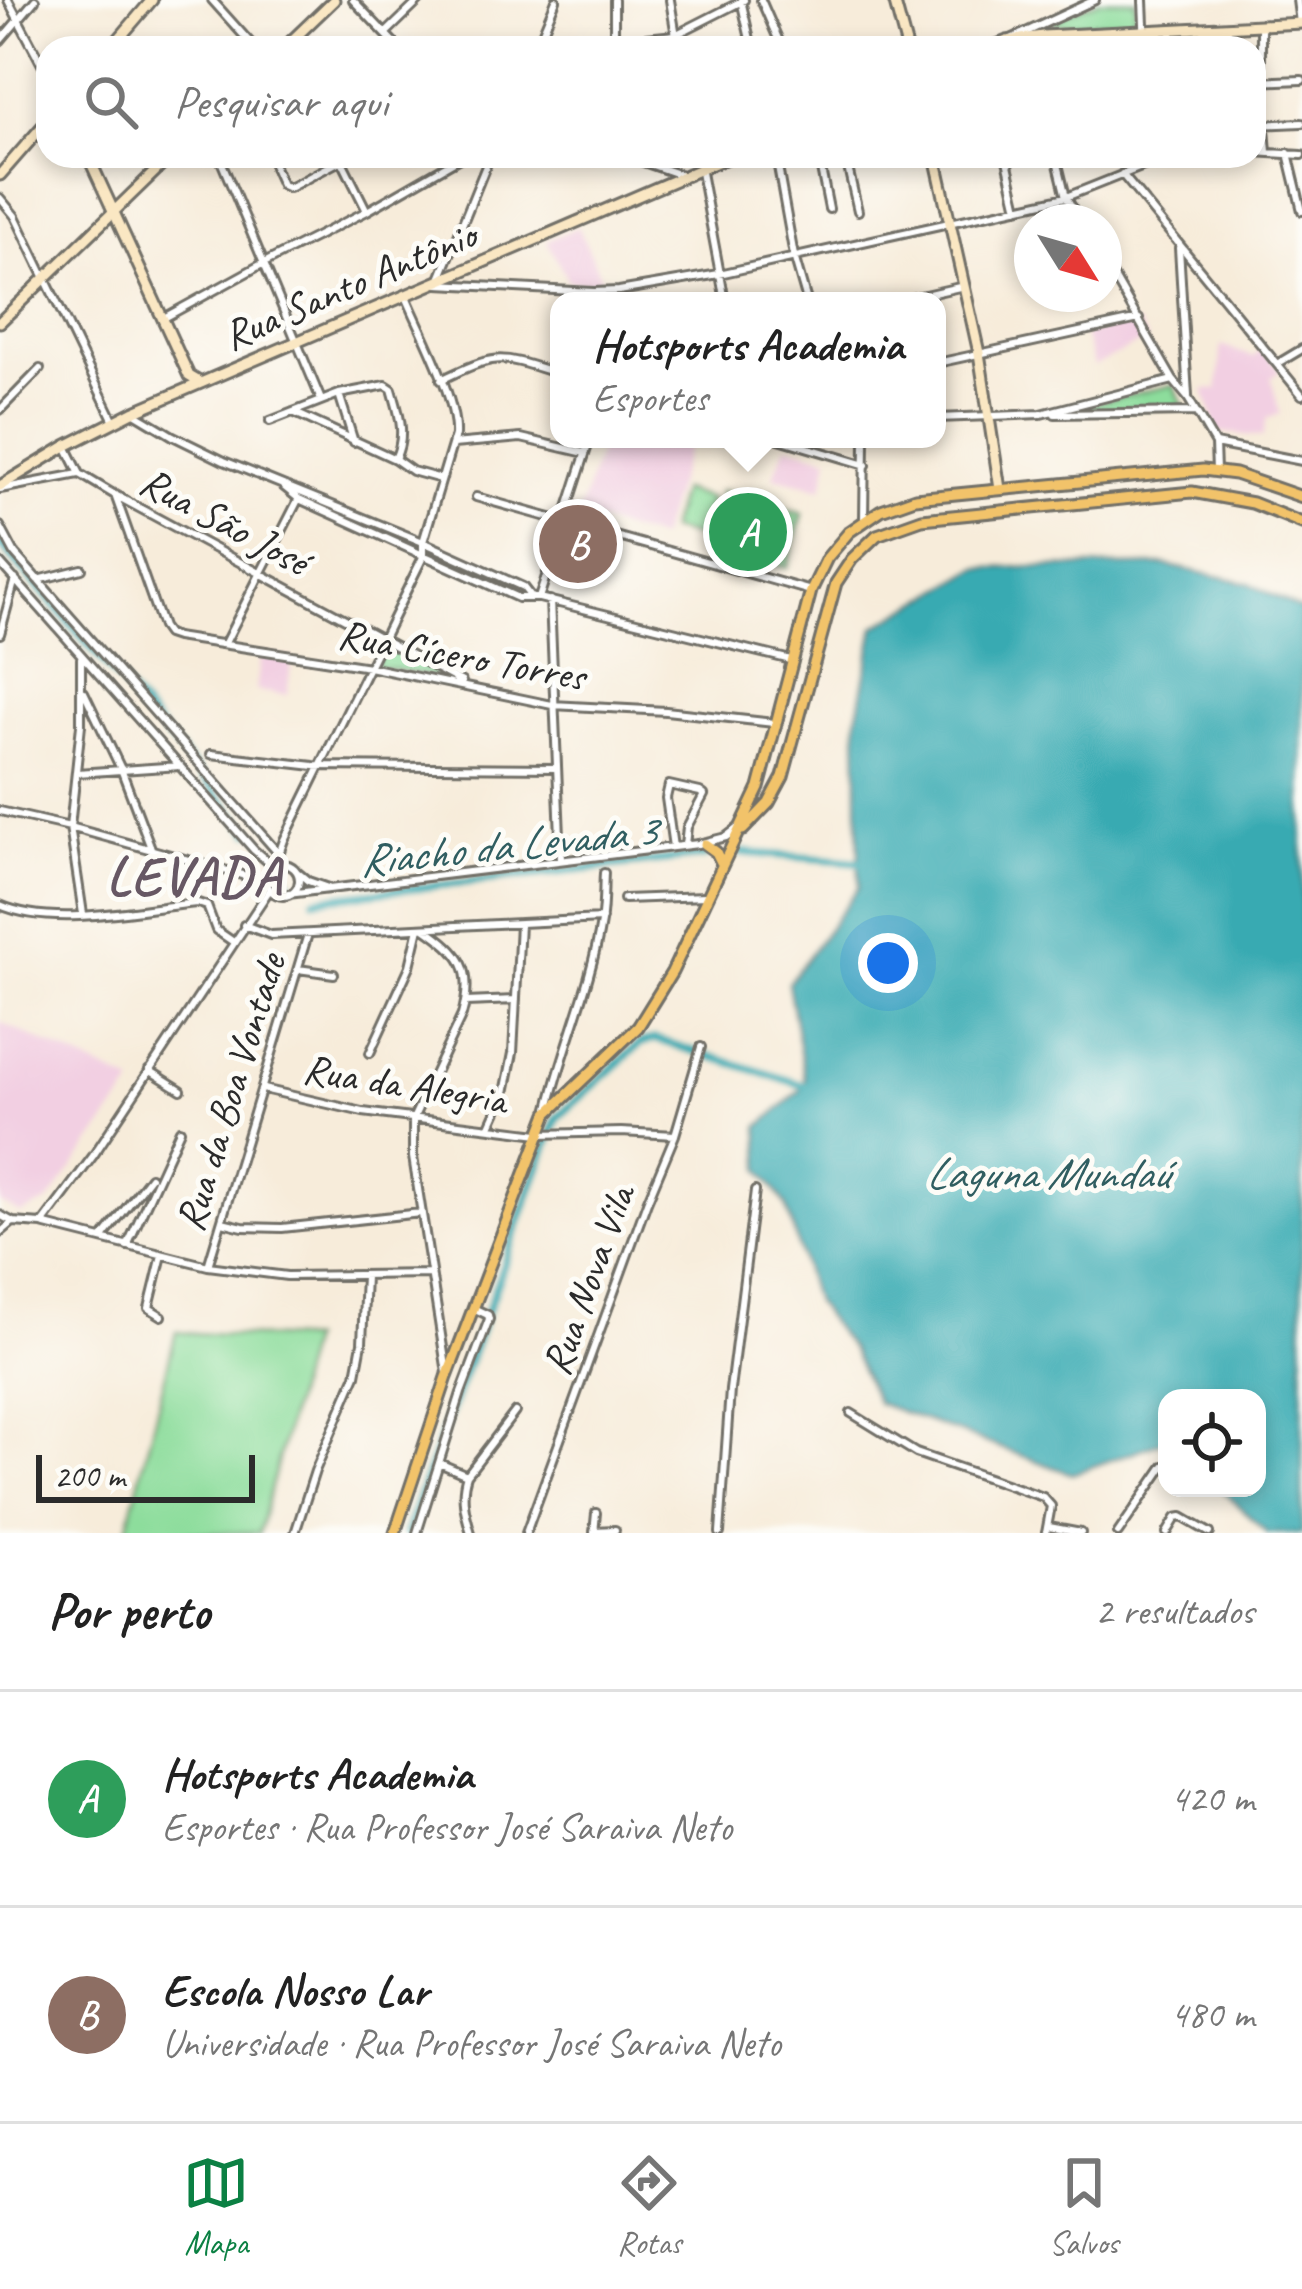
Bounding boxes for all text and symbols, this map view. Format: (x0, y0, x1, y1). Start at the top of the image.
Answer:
search box (36, 36, 1266, 168)
icon: search (78, 69, 144, 135)
text: Pesquisar aqui (174, 74, 388, 131)
north arrow (1014, 204, 1122, 312)
street label: Rua Santo Antônio (215, 207, 488, 362)
popup (550, 292, 946, 448)
text: Hotsports Academia (593, 317, 903, 374)
text: Esportes (593, 374, 708, 423)
street label: Rua São José (131, 455, 323, 591)
pin: A (709, 487, 787, 577)
pin: B (539, 499, 617, 589)
street label: Rua Cícero Torres (334, 608, 593, 704)
water label: Riacho da Levada 3 (356, 801, 666, 889)
district label: LEVADA (106, 842, 284, 910)
your location (858, 933, 918, 993)
street label: Rua da Boa Vontade (163, 945, 298, 1237)
street label: Rua da Alegria (300, 1042, 514, 1127)
water label: Laguna Mundaú (926, 1145, 1177, 1202)
street label: Rua Nova Vila (530, 1175, 648, 1382)
map controls (1158, 1389, 1266, 1497)
button: locate (1158, 1389, 1266, 1497)
scale bar (36, 1449, 255, 1502)
text: 200 m (54, 1455, 125, 1497)
text: Por perto (48, 1579, 210, 1643)
text: 2 resultados (1095, 1587, 1254, 1636)
text: Hotsports Academia (162, 1746, 473, 1803)
text: A (77, 1774, 97, 1823)
text: 420 m (1170, 1774, 1254, 1823)
text: Esportes · Rua Professor José Saraiva Neto (162, 1803, 732, 1852)
text: Escola Nosso Lar (162, 1962, 428, 2019)
text: B (77, 1990, 97, 2039)
text: 480 m (1170, 1990, 1254, 2039)
text: Universidade · Rua Professor José Saraiva Neto (162, 2019, 781, 2068)
tab: Mapa (183, 2150, 249, 2264)
tab: Rotas (616, 2150, 682, 2264)
tab: Salvos (1049, 2150, 1119, 2264)

